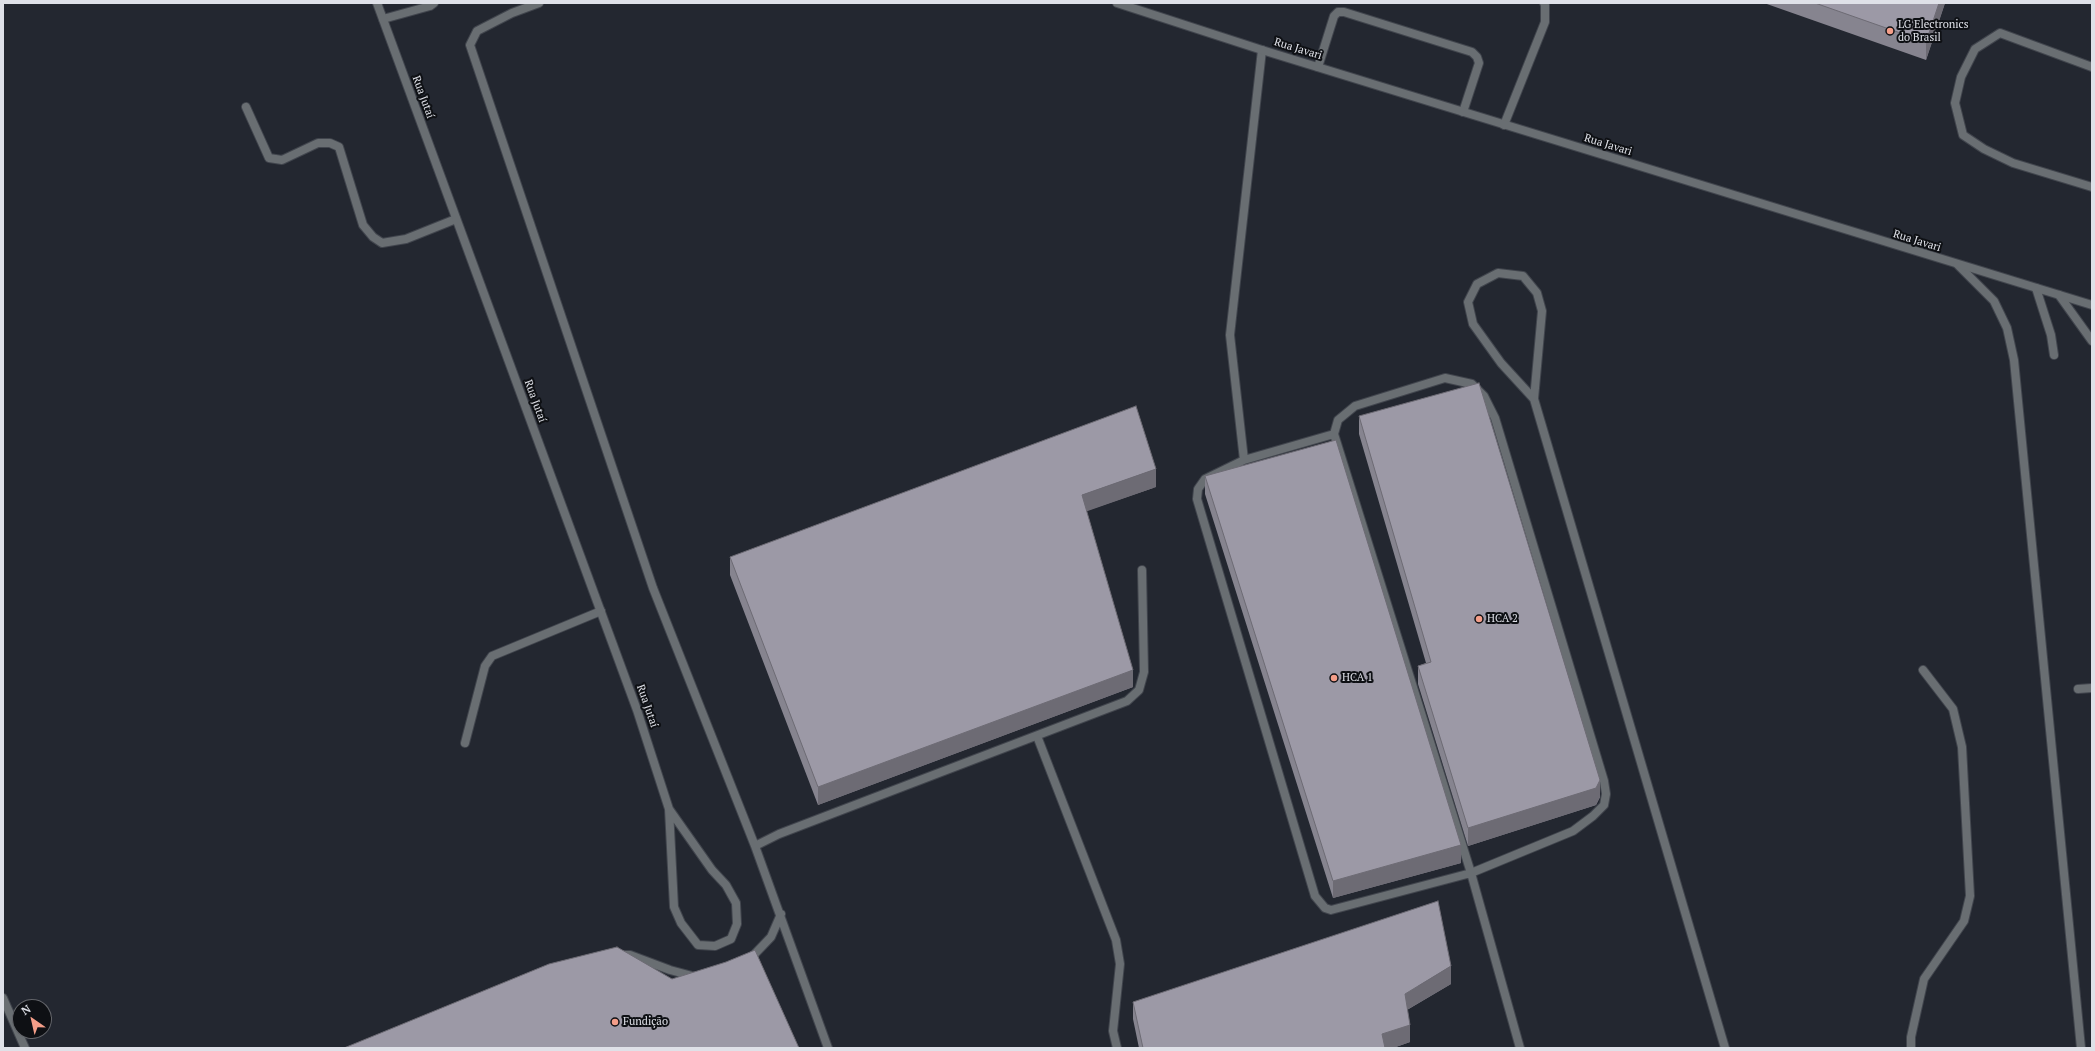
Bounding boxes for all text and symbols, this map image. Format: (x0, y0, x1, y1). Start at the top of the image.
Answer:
place label: LG Electronics do Brasil (1898, 18, 1968, 44)
marker: LG Electronics do Brasil (1885, 26, 1895, 36)
street label: Rua Javari (1272, 35, 1324, 63)
street label: Rua Jutaí (409, 74, 437, 120)
street label: Rua Javari (1582, 131, 1634, 159)
street label: Rua Javari (1891, 227, 1943, 255)
street label: Rua Jutaí (521, 378, 549, 424)
place label: HCA 2 (1487, 612, 1518, 626)
marker: HCA 2 (1474, 614, 1484, 624)
place label: HCA 1 (1342, 671, 1373, 685)
marker: HCA 1 (1329, 673, 1339, 683)
street label: Rua Jutaí (634, 683, 660, 729)
north arrow (12, 999, 52, 1039)
text: N (18, 1002, 33, 1018)
place label: Fundição (623, 1015, 668, 1029)
marker: Fundição (610, 1017, 620, 1027)

